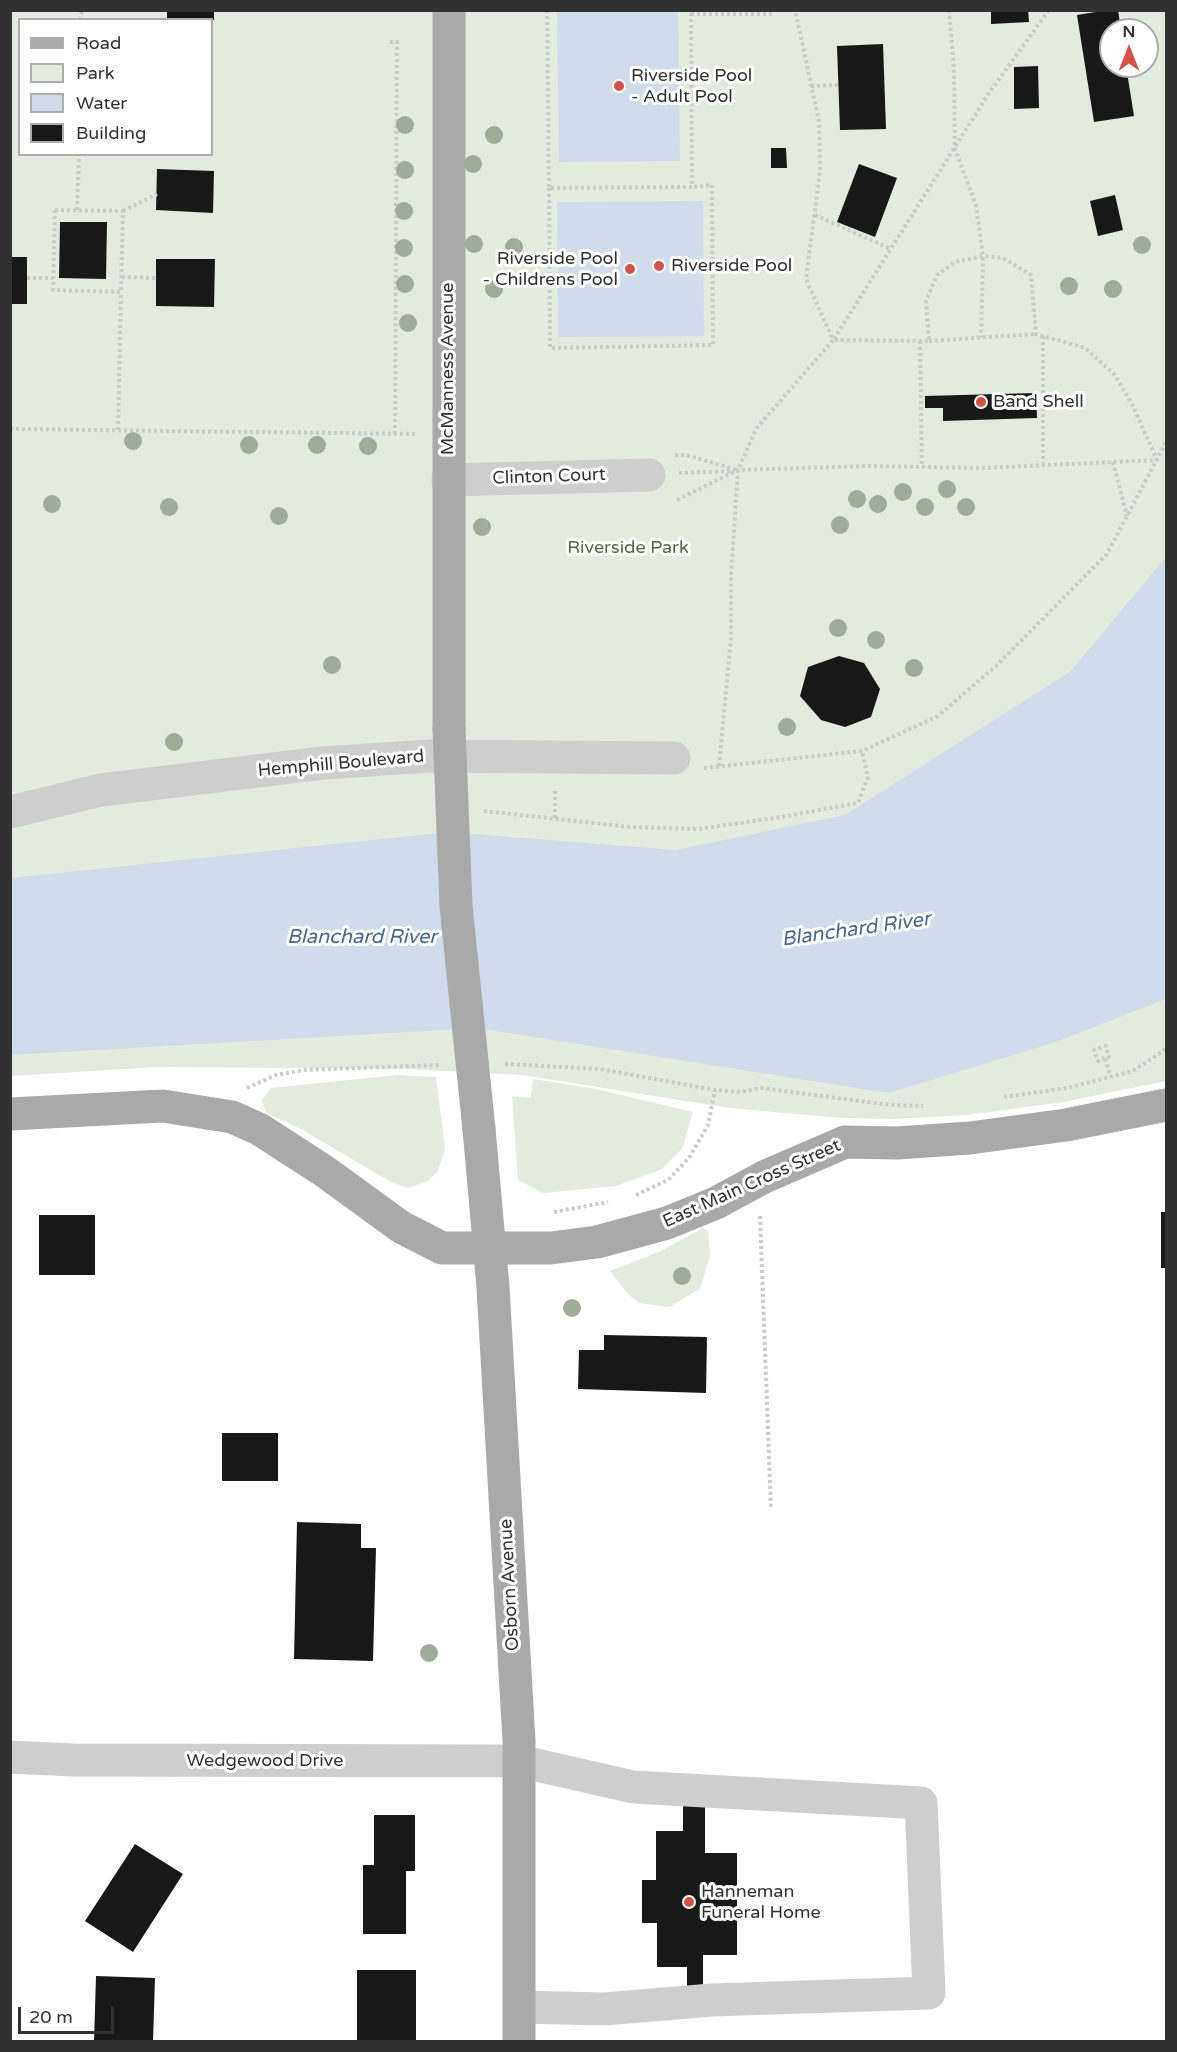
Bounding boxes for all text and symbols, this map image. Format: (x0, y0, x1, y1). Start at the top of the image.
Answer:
legend (18, 18, 213, 156)
north arrow (1099, 18, 1159, 78)
text: N (1123, 22, 1135, 42)
text: Road (76, 32, 121, 54)
text: Park (76, 62, 114, 84)
place label: Riverside Pool - Adult Pool (631, 65, 752, 107)
marker: Riverside Pool - Adult Pool (612, 79, 626, 93)
text: Water (76, 92, 127, 114)
text: Building (76, 122, 146, 144)
place label: Riverside Pool - Childrens Pool (483, 248, 618, 290)
place label: Riverside Pool (671, 255, 792, 277)
marker: Riverside Pool (652, 259, 666, 273)
marker: Riverside Pool - Childrens Pool (623, 262, 637, 276)
street label: McManness Avenue (437, 283, 459, 455)
place label: Band Shell (993, 391, 1084, 413)
marker: Band Shell (974, 395, 988, 409)
street label: Clinton Court (492, 464, 606, 490)
park label: Riverside Park (567, 537, 689, 559)
street label: Hemphill Boulevard (257, 746, 425, 782)
water label: Blanchard River (780, 908, 932, 952)
water label: Blanchard River (287, 926, 437, 950)
street label: East Main Cross Street (660, 1135, 844, 1233)
street label: Osborn Avenue (496, 1518, 524, 1652)
street label: Wedgewood Drive (187, 1750, 343, 1772)
place label: Hanneman Funeral Home (701, 1881, 821, 1924)
marker: Hanneman Funeral Home (682, 1895, 696, 1909)
scale bar (21, 1995, 117, 2033)
text: 20 m (29, 2006, 73, 2028)

